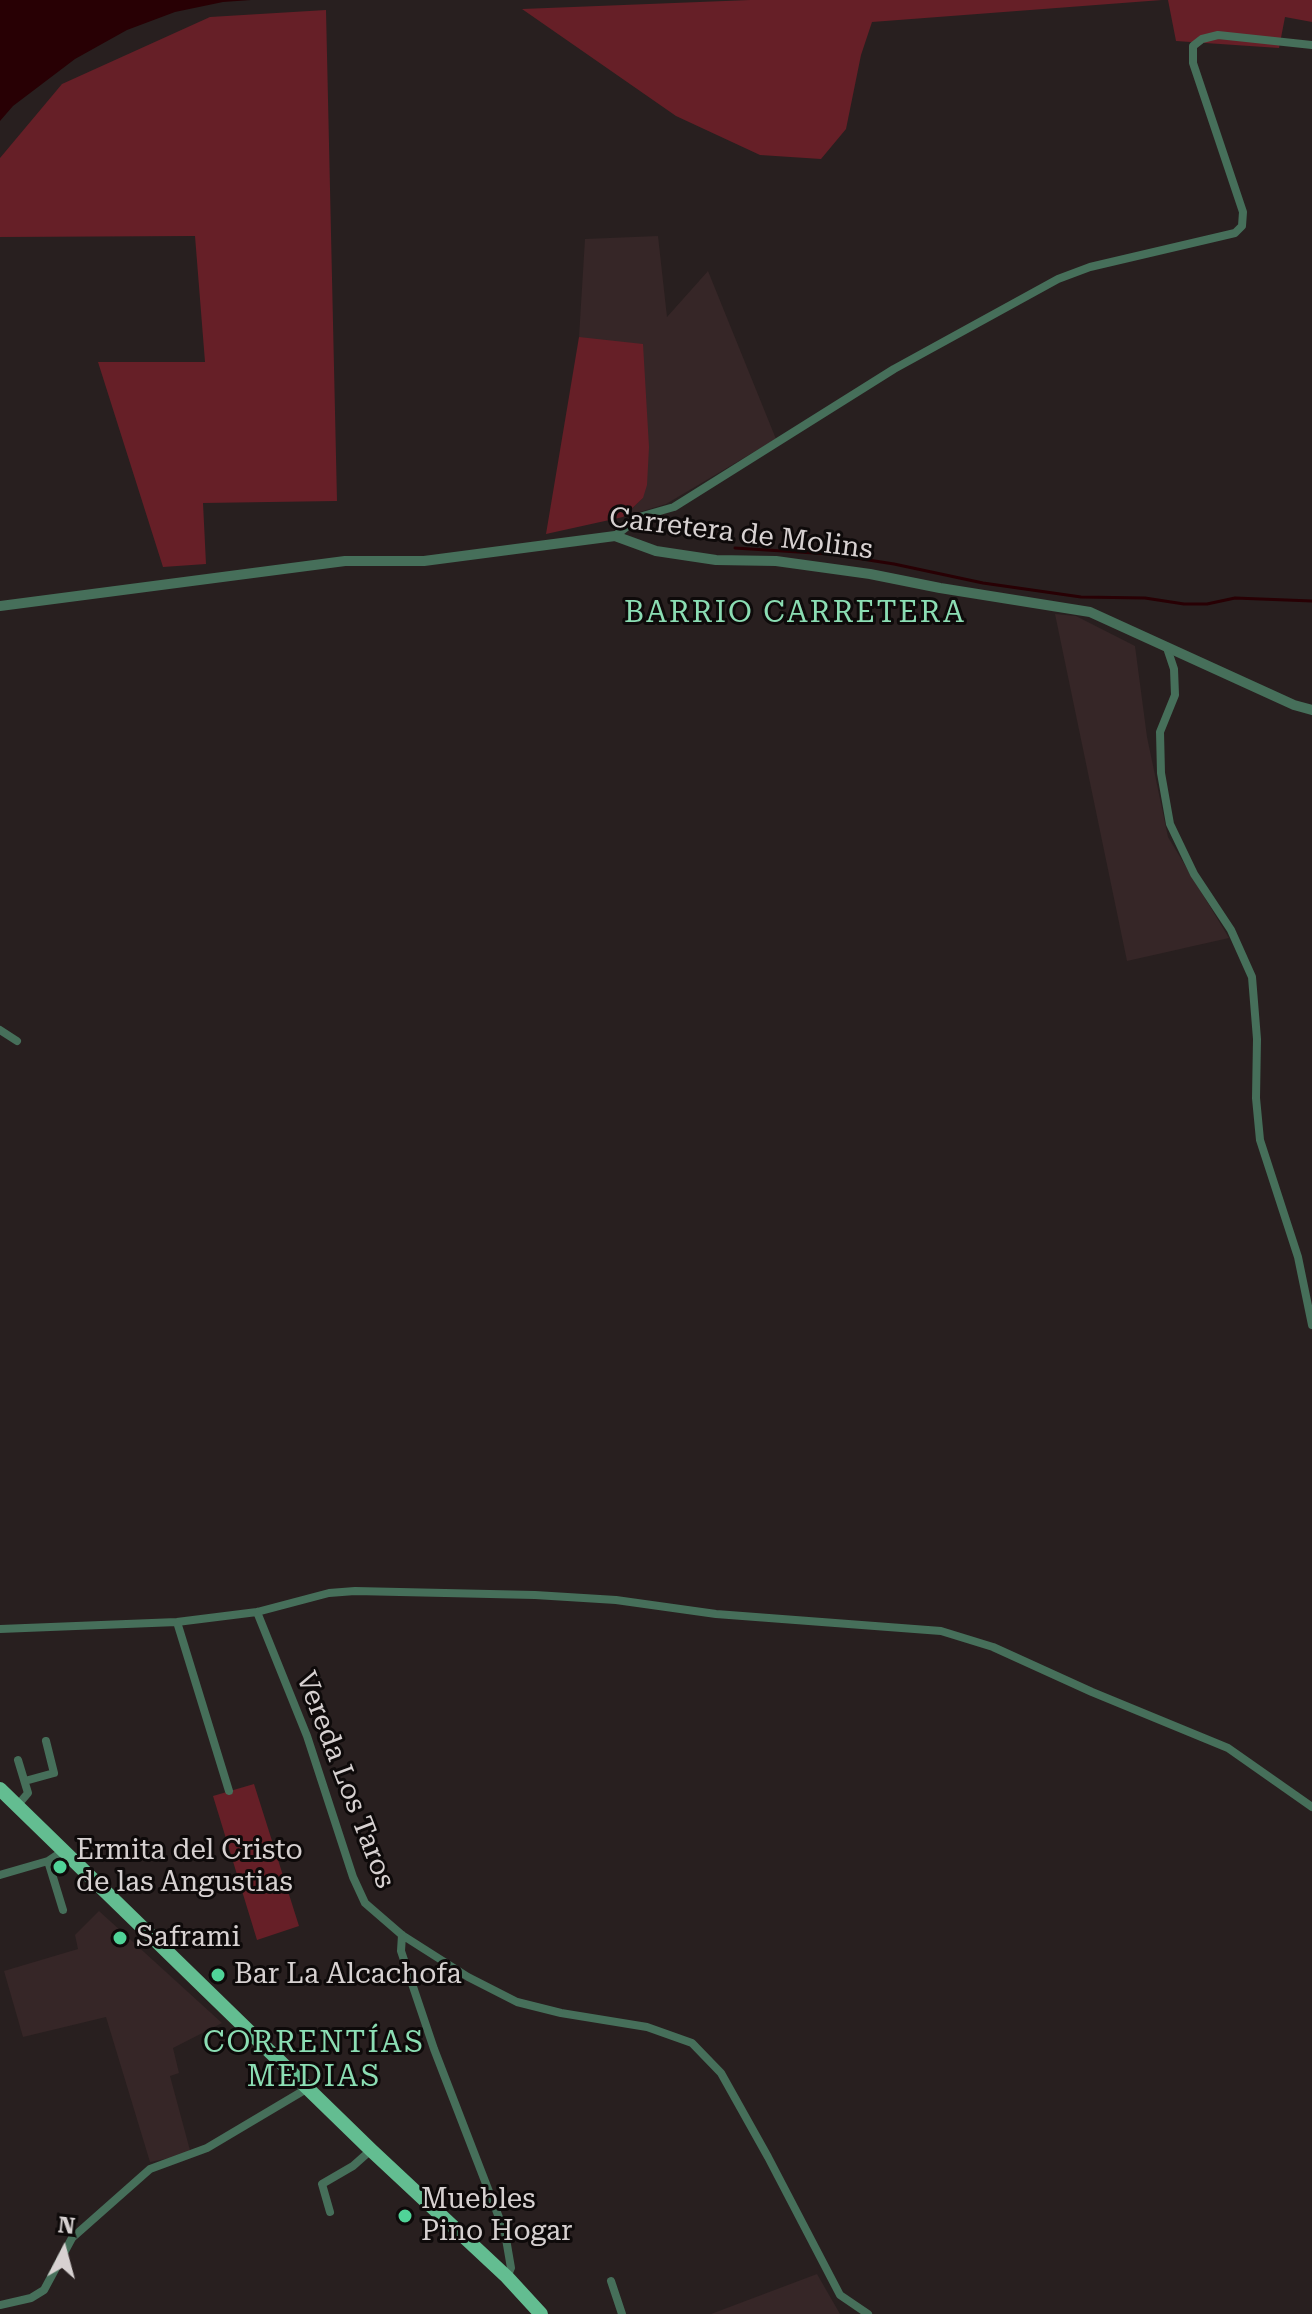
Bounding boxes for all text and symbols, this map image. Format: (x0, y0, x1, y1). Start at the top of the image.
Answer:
street label: Carretera de Molins (607, 501, 875, 567)
district label: BARRIO CARRETERA (624, 595, 966, 631)
street label: Vereda Los Taros (288, 1667, 402, 1893)
place label: Ermita del Cristo de las Angustias (76, 1834, 303, 1900)
marker: Ermita del Cristo de las Angustias (51, 1858, 69, 1876)
place label: Saframi (136, 1921, 240, 1955)
marker: Saframi (111, 1929, 129, 1947)
place label: Bar La Alcachofa (234, 1958, 462, 1992)
marker: Bar La Alcachofa (209, 1966, 227, 1984)
district label: CORRENTÍAS MEDIAS (203, 2025, 425, 2096)
place label: Muebles Pino Hogar (421, 2183, 573, 2249)
marker: Muebles Pino Hogar (396, 2207, 414, 2225)
north arrow (24, 2210, 104, 2290)
text: N (57, 2212, 76, 2239)

